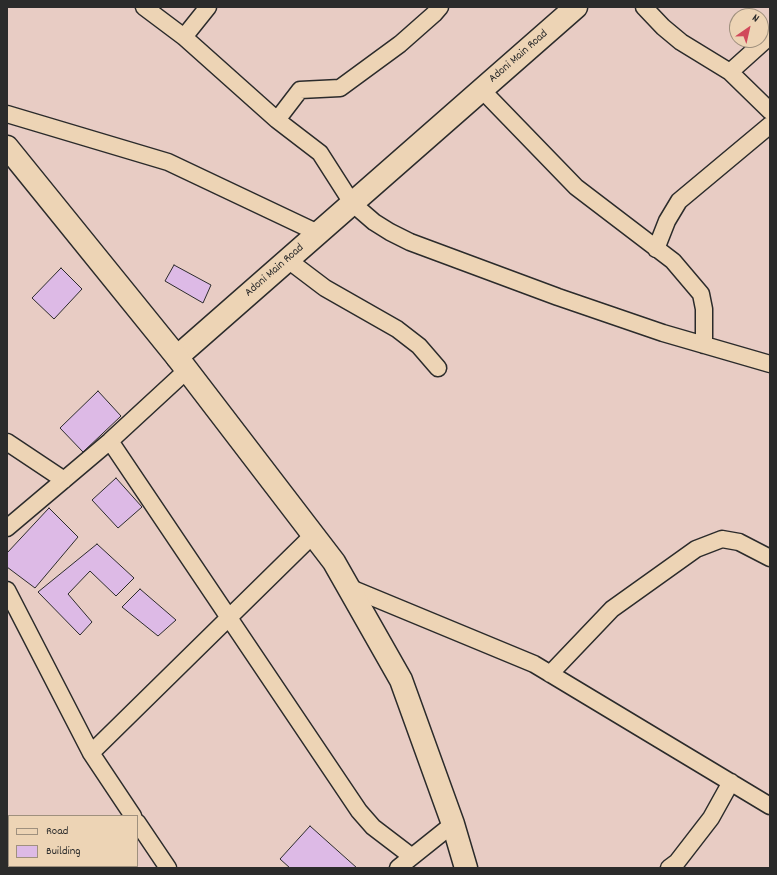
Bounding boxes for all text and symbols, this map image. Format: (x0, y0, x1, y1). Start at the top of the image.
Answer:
north arrow (729, 8, 769, 48)
text: N (748, 11, 762, 27)
street label: Adoni Main Road (487, 27, 551, 87)
street label: Adoni Main Road (243, 241, 307, 301)
legend (8, 815, 138, 867)
text: Road (46, 823, 68, 840)
text: Building (46, 843, 81, 860)

